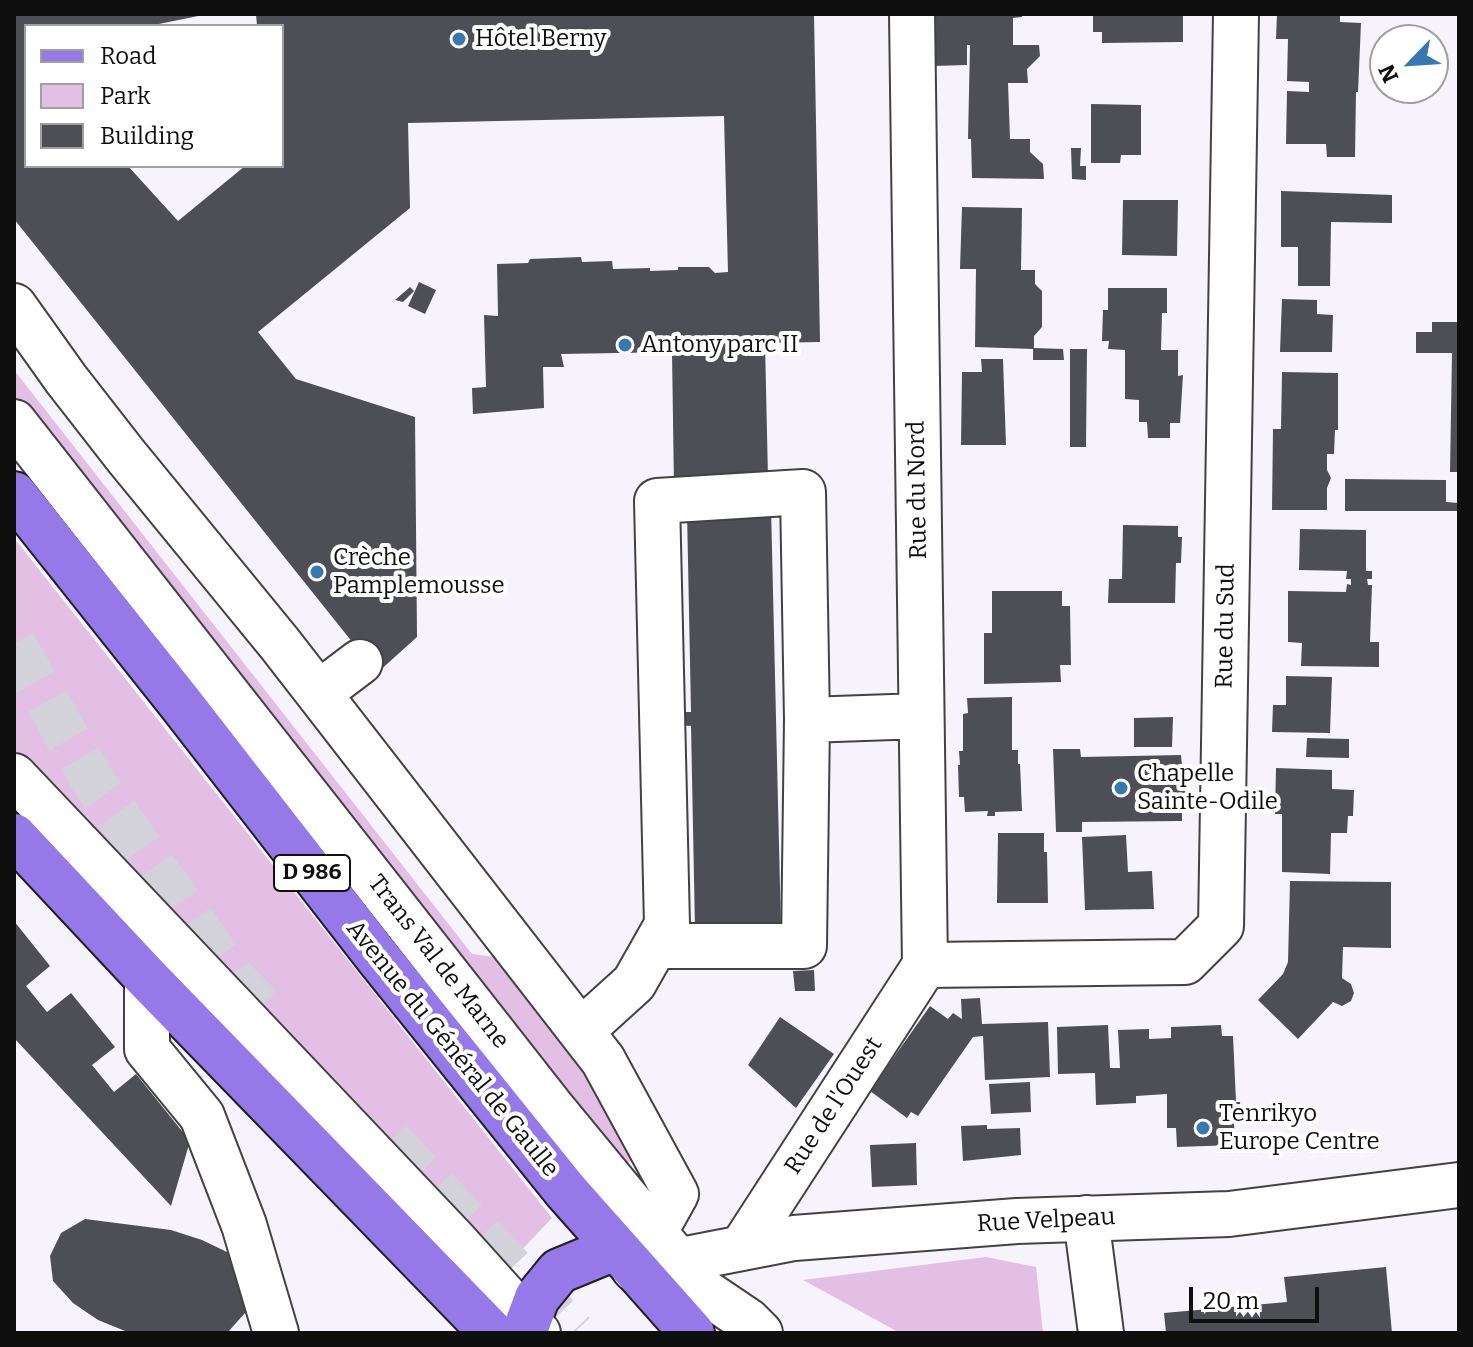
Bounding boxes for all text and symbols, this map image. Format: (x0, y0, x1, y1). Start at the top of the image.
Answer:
legend (24, 24, 284, 168)
north arrow (1369, 24, 1449, 104)
place label: Hôtel Berny (475, 25, 606, 53)
marker: Hôtel Berny (450, 30, 468, 48)
text: Road (100, 42, 156, 70)
text: N (1373, 60, 1404, 87)
text: Park (100, 82, 151, 110)
text: Building (100, 122, 194, 150)
place label: Antony parc II (641, 331, 798, 359)
marker: Antony parc II (616, 336, 634, 354)
street label: Rue du Nord (902, 420, 934, 560)
place label: Crèche Pamplemousse (333, 544, 505, 600)
marker: Crèche Pamplemousse (308, 563, 326, 581)
street label: Rue du Sud (1211, 563, 1241, 689)
place label: Chapelle Sainte-Odile (1137, 760, 1278, 816)
marker: Chapelle Sainte-Odile (1112, 779, 1130, 797)
road number: D 986 (274, 855, 350, 891)
street label: Trans Val de Marne (361, 870, 515, 1054)
street label: Avenue du Général de Gaulle (340, 915, 564, 1183)
street label: Rue de l'Ouest (779, 1032, 889, 1180)
place label: Tenrikyo Europe Centre (1219, 1100, 1380, 1156)
marker: Tenrikyo Europe Centre (1194, 1119, 1212, 1137)
street label: Rue Velpeau (976, 1203, 1116, 1239)
scale bar (1193, 1271, 1323, 1321)
text: 20 m (1203, 1287, 1259, 1315)

